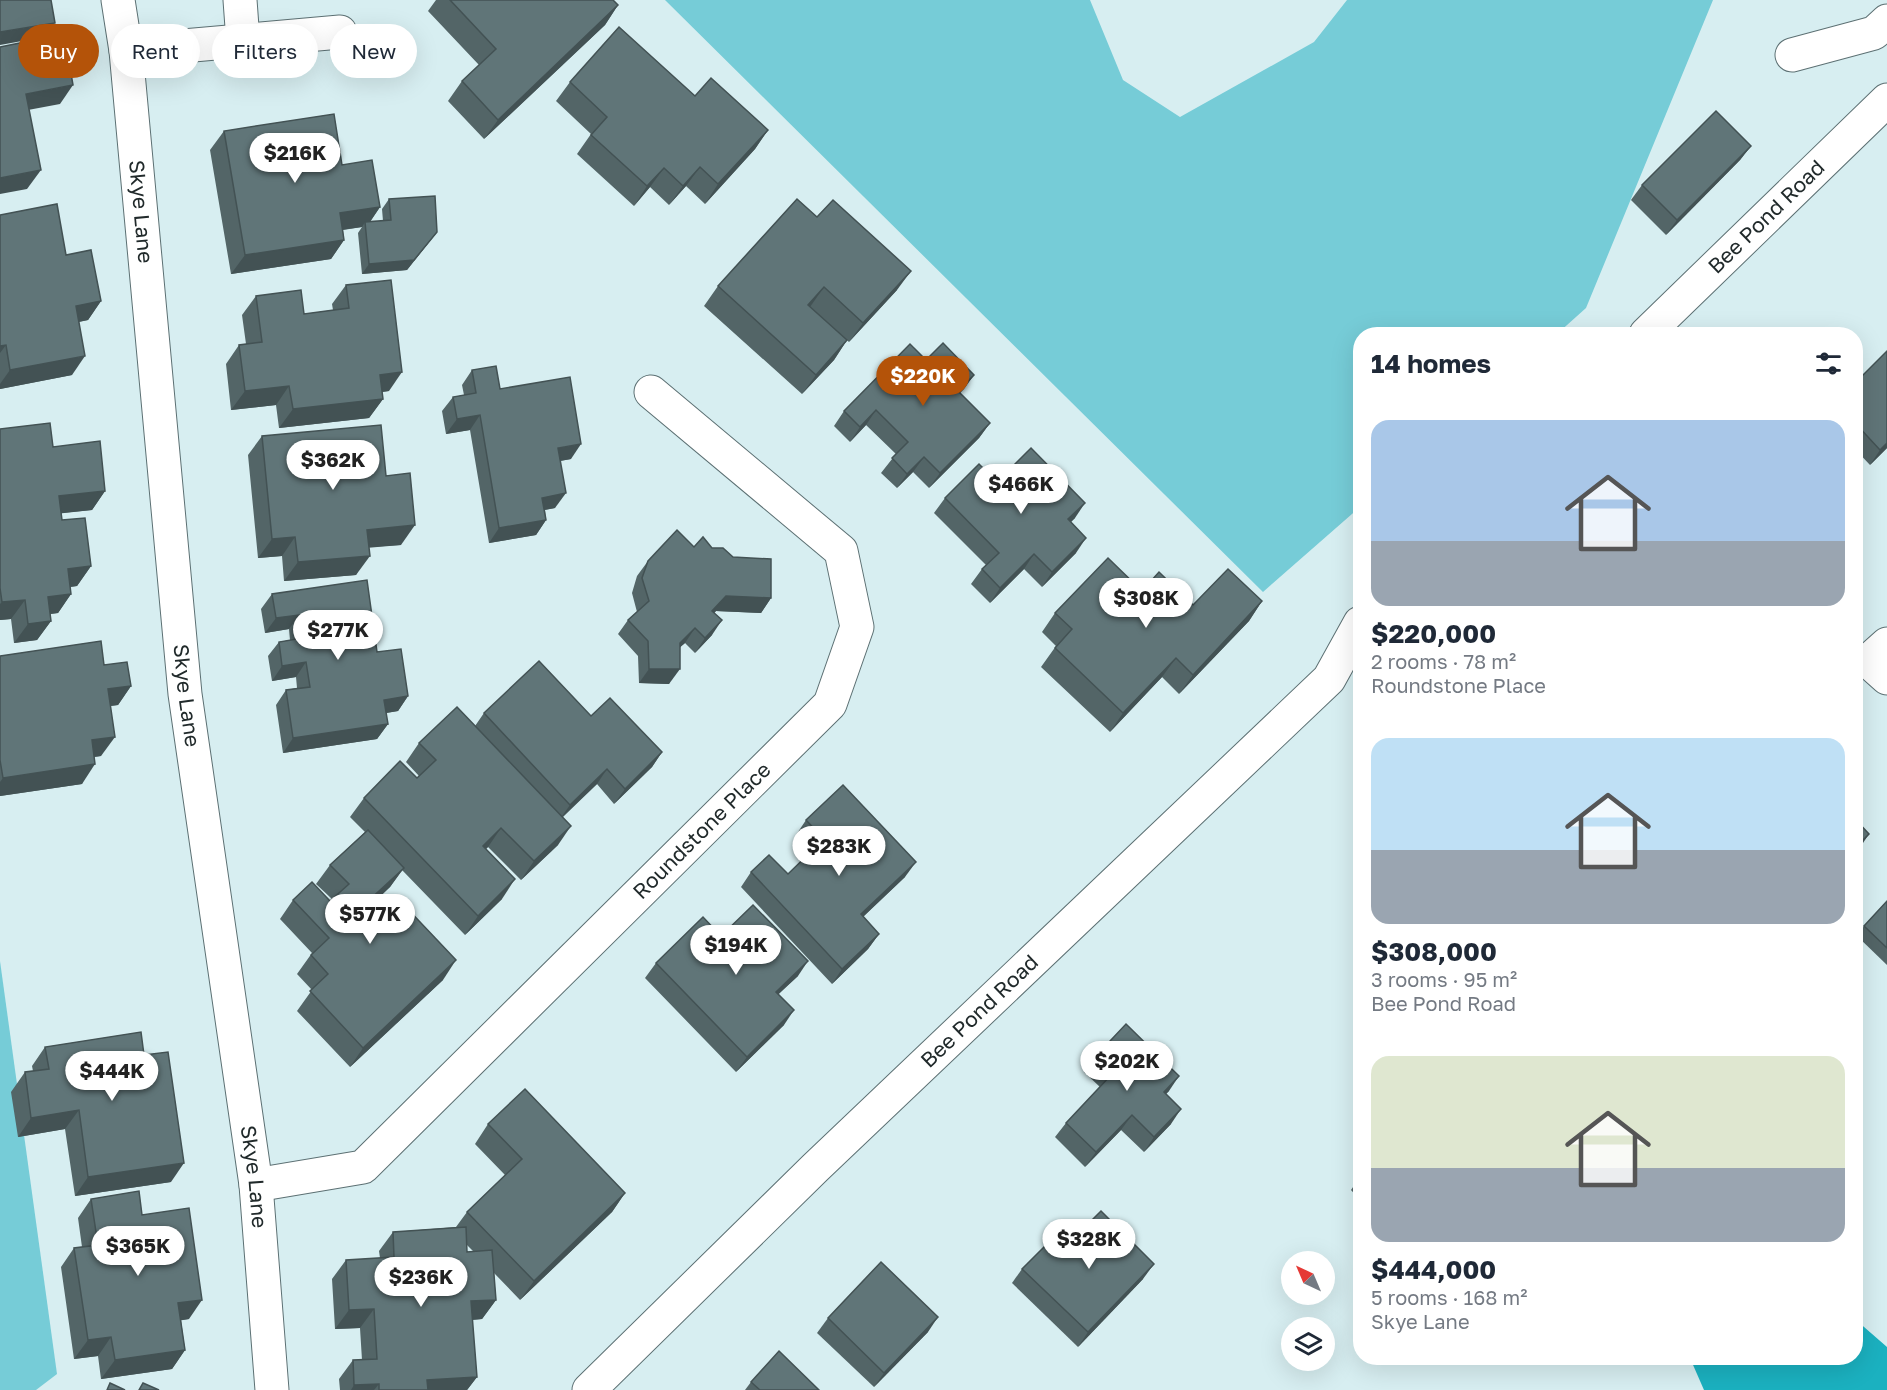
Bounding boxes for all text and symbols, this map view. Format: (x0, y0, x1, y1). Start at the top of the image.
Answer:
chip: Buy (18, 24, 99, 78)
chip: Rent (111, 24, 200, 78)
chip: Filters (212, 24, 318, 78)
chip: New (330, 24, 417, 78)
pin: $216K (253, 133, 337, 184)
text: $216K (263, 140, 327, 164)
street label: Bee Pond Road (1702, 154, 1830, 279)
street label: Skye Lane (124, 159, 159, 264)
icon: filters (1812, 347, 1845, 380)
text: 14 homes (1371, 348, 1491, 379)
pin: $220K (881, 356, 965, 407)
text: $220K (890, 363, 956, 387)
pin: $362K (291, 440, 375, 491)
text: $362K (301, 447, 366, 471)
icon: home (1554, 459, 1662, 567)
pin: $466K (979, 464, 1063, 515)
text: $466K (988, 471, 1054, 495)
pin: $308K (1104, 578, 1188, 629)
text: $308K (1113, 585, 1179, 609)
pin: $277K (296, 610, 380, 661)
text: $277K (307, 617, 369, 641)
text: $220,000 (1371, 618, 1496, 649)
street label: Skye Lane (168, 643, 207, 749)
text: 2 rooms · 78 m² (1371, 649, 1516, 673)
text: Roundstone Place (1371, 673, 1546, 697)
street label: Roundstone Place (627, 756, 776, 904)
icon: home (1554, 777, 1662, 885)
pin: $283K (797, 826, 881, 877)
text: $283K (806, 833, 872, 857)
pin: $577K (328, 894, 412, 945)
text: $577K (339, 901, 401, 925)
pin: $194K (694, 925, 778, 976)
text: $194K (704, 932, 768, 956)
text: $308,000 (1371, 936, 1497, 967)
street label: Bee Pond Road (915, 949, 1043, 1073)
text: 3 rooms · 95 m² (1371, 967, 1517, 991)
text: Bee Pond Road (1371, 991, 1516, 1015)
pin: $202K (1085, 1041, 1169, 1092)
text: $202K (1094, 1048, 1160, 1072)
pin: $444K (70, 1051, 154, 1102)
text: $444K (79, 1058, 145, 1082)
icon: home (1554, 1095, 1662, 1203)
street label: Skye Lane (236, 1123, 273, 1229)
pin: $328K (1047, 1219, 1131, 1270)
pin: $365K (96, 1226, 180, 1277)
text: $328K (1056, 1226, 1122, 1250)
text: $365K (106, 1233, 171, 1257)
north arrow (1281, 1251, 1335, 1305)
map controls (1281, 1251, 1335, 1371)
text: $444,000 (1371, 1254, 1496, 1285)
pin: $236K (379, 1257, 463, 1308)
text: $236K (389, 1264, 454, 1288)
text: 5 rooms · 168 m² (1371, 1285, 1527, 1309)
text: Skye Lane (1371, 1309, 1470, 1333)
button: layers (1281, 1317, 1335, 1371)

